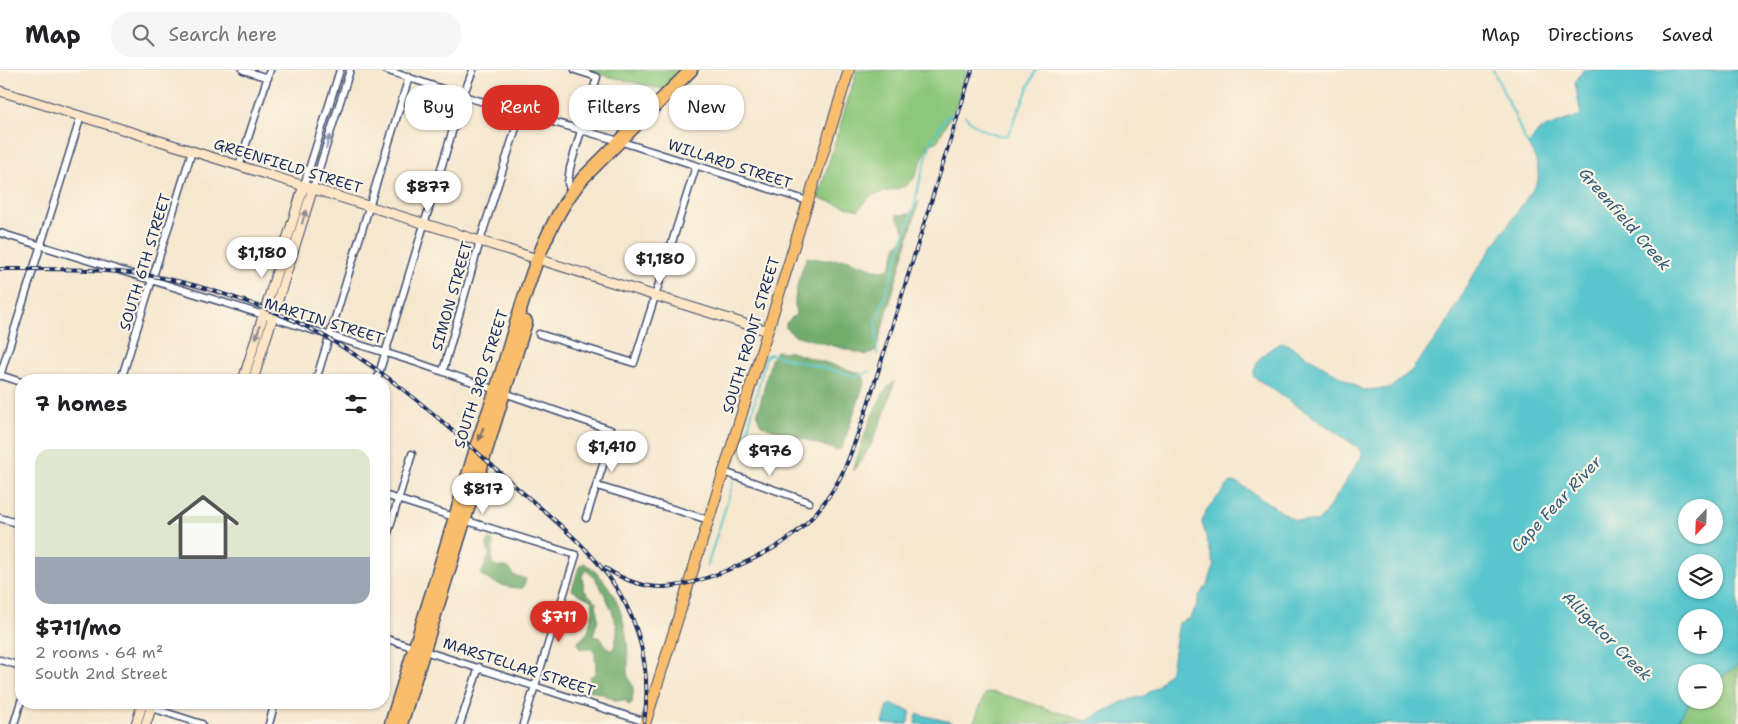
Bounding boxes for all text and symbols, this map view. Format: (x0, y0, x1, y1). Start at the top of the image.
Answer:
search box (111, 12, 461, 57)
text: Map (25, 19, 81, 51)
icon: search (129, 21, 157, 49)
text: Search here (169, 22, 277, 47)
text: Map (1482, 23, 1520, 47)
text: Directions (1548, 23, 1634, 47)
text: Saved (1662, 23, 1713, 47)
chip: Buy (405, 85, 472, 130)
chip: Rent (482, 85, 559, 130)
chip: Filters (569, 85, 659, 130)
chip: New (669, 85, 744, 130)
street label: GREENFIELD STREET (211, 134, 365, 198)
one-way arrow (324, 134, 332, 149)
street label: WILLARD STREET (665, 134, 795, 194)
water label: Greenfield Creek (1574, 163, 1676, 275)
pin: $877 (398, 170, 458, 213)
text: $877 (406, 176, 450, 197)
street label: SOUTH 6TH STREET (115, 191, 175, 333)
one-way arrow (301, 209, 309, 224)
pin: $1,180 (221, 236, 303, 279)
street label: SIMON STREET (427, 239, 477, 353)
text: $1,180 (237, 242, 287, 263)
pin: $1,180 (619, 242, 701, 285)
text: $1,180 (635, 248, 685, 269)
street label: SOUTH FRONT STREET (718, 254, 784, 416)
street label: MARTIN STREET (262, 293, 386, 349)
street label: SOUTH 3RD STREET (449, 307, 513, 451)
one-way arrow (254, 325, 262, 340)
text: 7 homes (35, 390, 127, 418)
icon: filters (342, 390, 370, 418)
one-way arrow (476, 427, 484, 442)
pin: $1,410 (571, 430, 653, 473)
pin: $976 (740, 434, 800, 477)
text: $1,410 (588, 436, 636, 457)
text: $976 (748, 440, 792, 461)
water label: Cape Fear River (1506, 451, 1606, 557)
pin: $817 (453, 472, 513, 515)
text: $817 (463, 478, 503, 499)
icon: home (158, 482, 248, 572)
north arrow (1678, 499, 1722, 544)
map controls (1678, 499, 1723, 709)
button: layers (1678, 554, 1723, 599)
water label: Alligator Creek (1558, 587, 1656, 685)
pin: $711 (529, 600, 589, 643)
text: $711 (541, 606, 577, 627)
button: + (1678, 609, 1723, 654)
text: $711/mo (35, 614, 121, 642)
street label: MARSTELLAR STREET (440, 633, 598, 701)
text: 2 rooms · 64 m² (35, 642, 163, 663)
text: South 2nd Street (35, 663, 168, 684)
button: − (1678, 664, 1723, 709)

